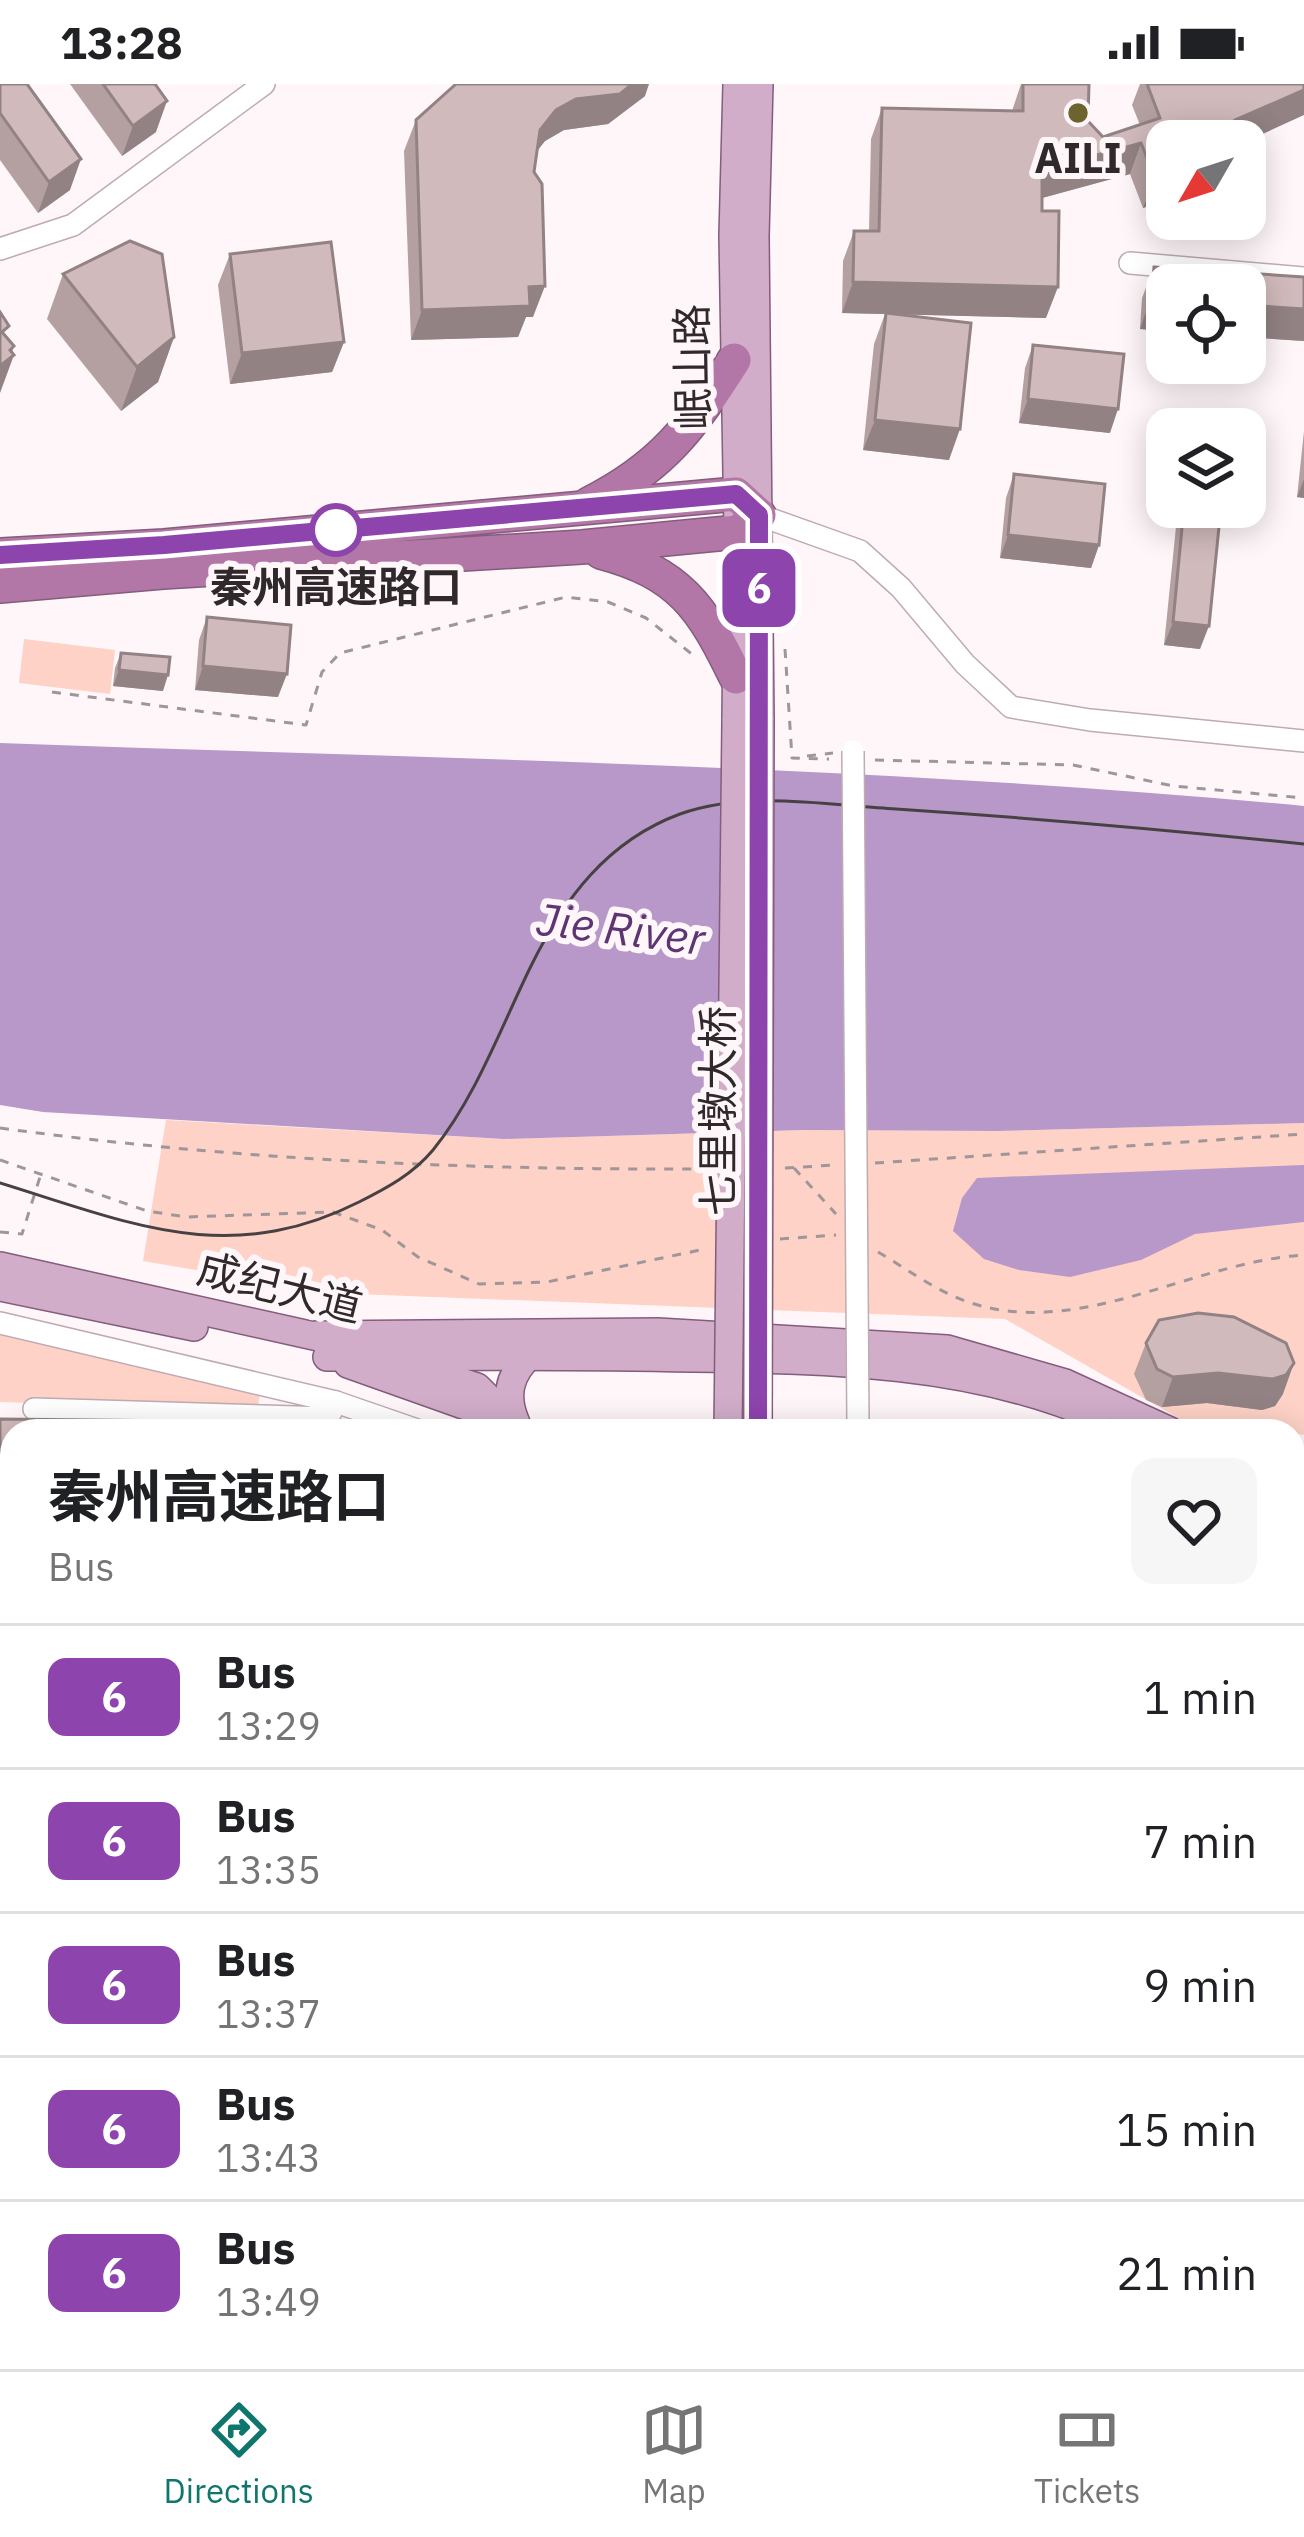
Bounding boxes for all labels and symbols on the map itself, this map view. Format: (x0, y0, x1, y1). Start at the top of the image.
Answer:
marker: AILI (1065, 100, 1091, 126)
north arrow (1146, 120, 1266, 240)
place label: AILI (1034, 130, 1122, 185)
street label: 岷山路 (663, 304, 721, 430)
marker: 秦州高速路口 (311, 505, 361, 555)
line badge: 6 (720, 549, 798, 627)
place label: 秦州高速路口 (210, 559, 462, 614)
water label: Jie River (534, 889, 710, 967)
street label: 七里墩大桥 (690, 1006, 745, 1216)
street label: 成纪大道 (192, 1240, 368, 1334)

